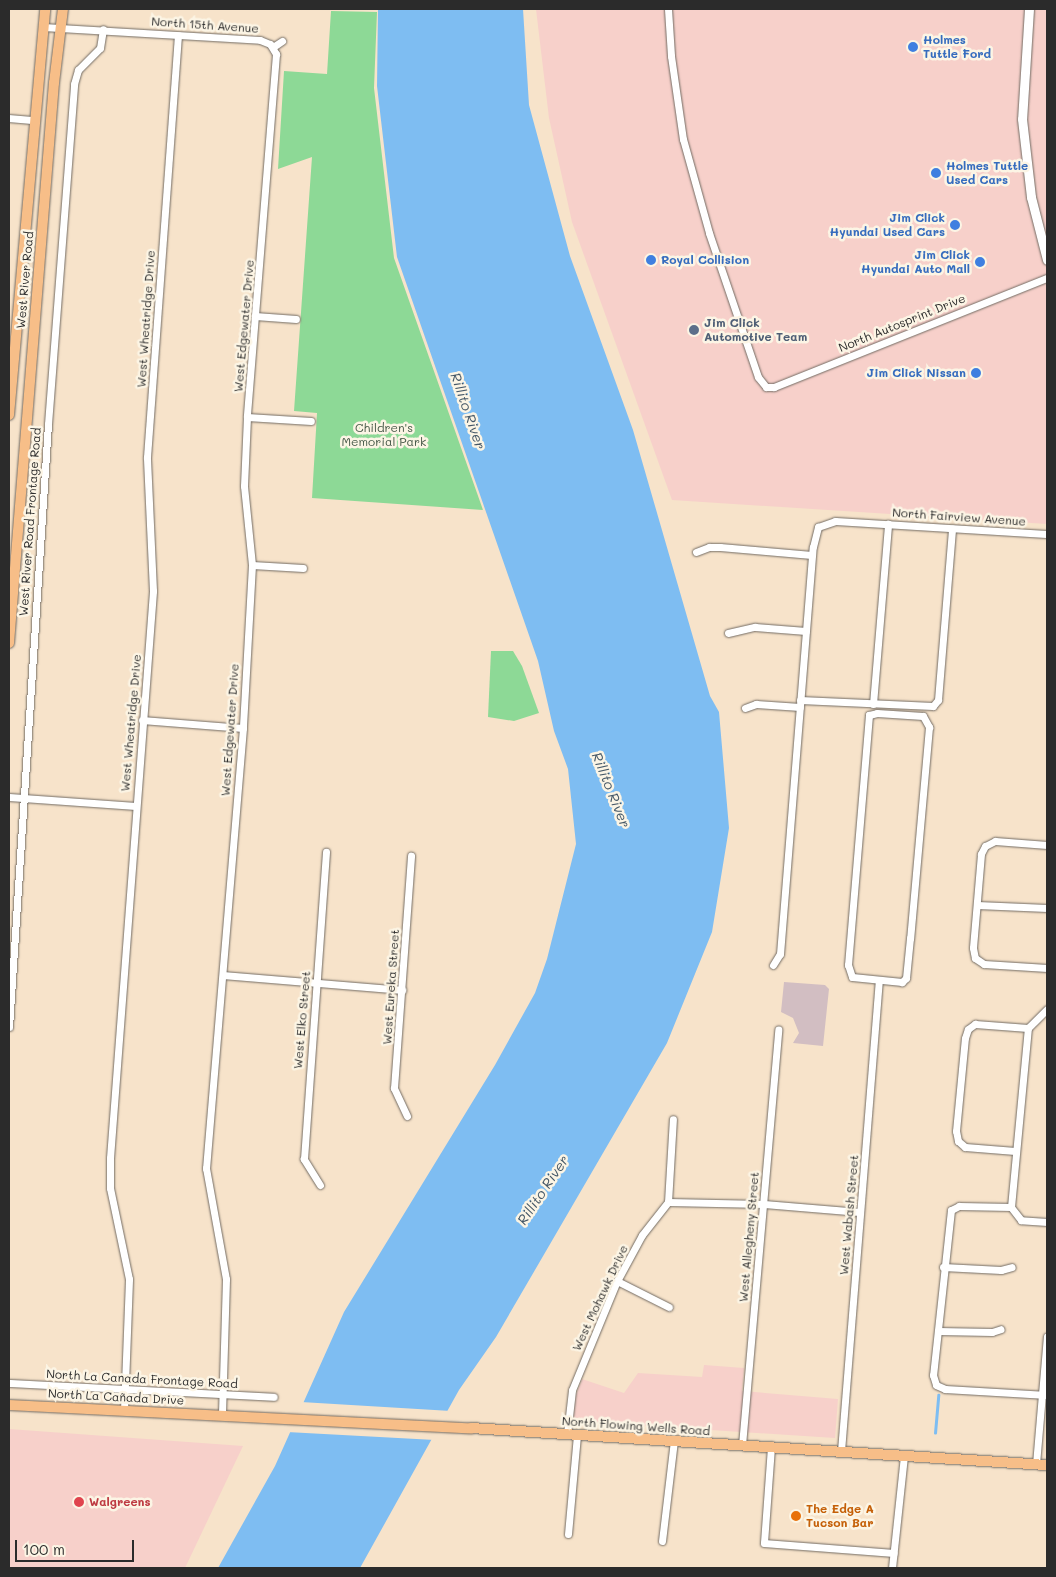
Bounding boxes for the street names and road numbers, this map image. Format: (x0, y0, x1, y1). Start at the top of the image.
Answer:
street label: North 15th Avenue (151, 14, 259, 36)
street label: West River Road (14, 231, 36, 329)
street label: West Wheatridge Drive (134, 250, 158, 388)
street label: West Edgewater Drive (231, 259, 257, 393)
street label: North Autosprint Drive (836, 291, 968, 355)
street label: West River Road Frontage Road (16, 427, 44, 617)
street label: North Fairview Avenue (892, 505, 1026, 529)
street label: West Wheatridge Drive (118, 654, 144, 792)
street label: West Edgewater Drive (218, 663, 242, 797)
street label: West Eureka Street (380, 929, 402, 1045)
street label: West Elko Street (291, 970, 313, 1070)
street label: West Wabash Street (837, 1154, 861, 1276)
street label: West Allegheny Street (736, 1171, 762, 1303)
street label: West Mohawk Drive (569, 1243, 631, 1353)
street label: North La Canada Frontage Road (46, 1367, 238, 1391)
street label: North La Cañada Drive (48, 1386, 184, 1408)
street label: North Flowing Wells Road (561, 1414, 711, 1438)

